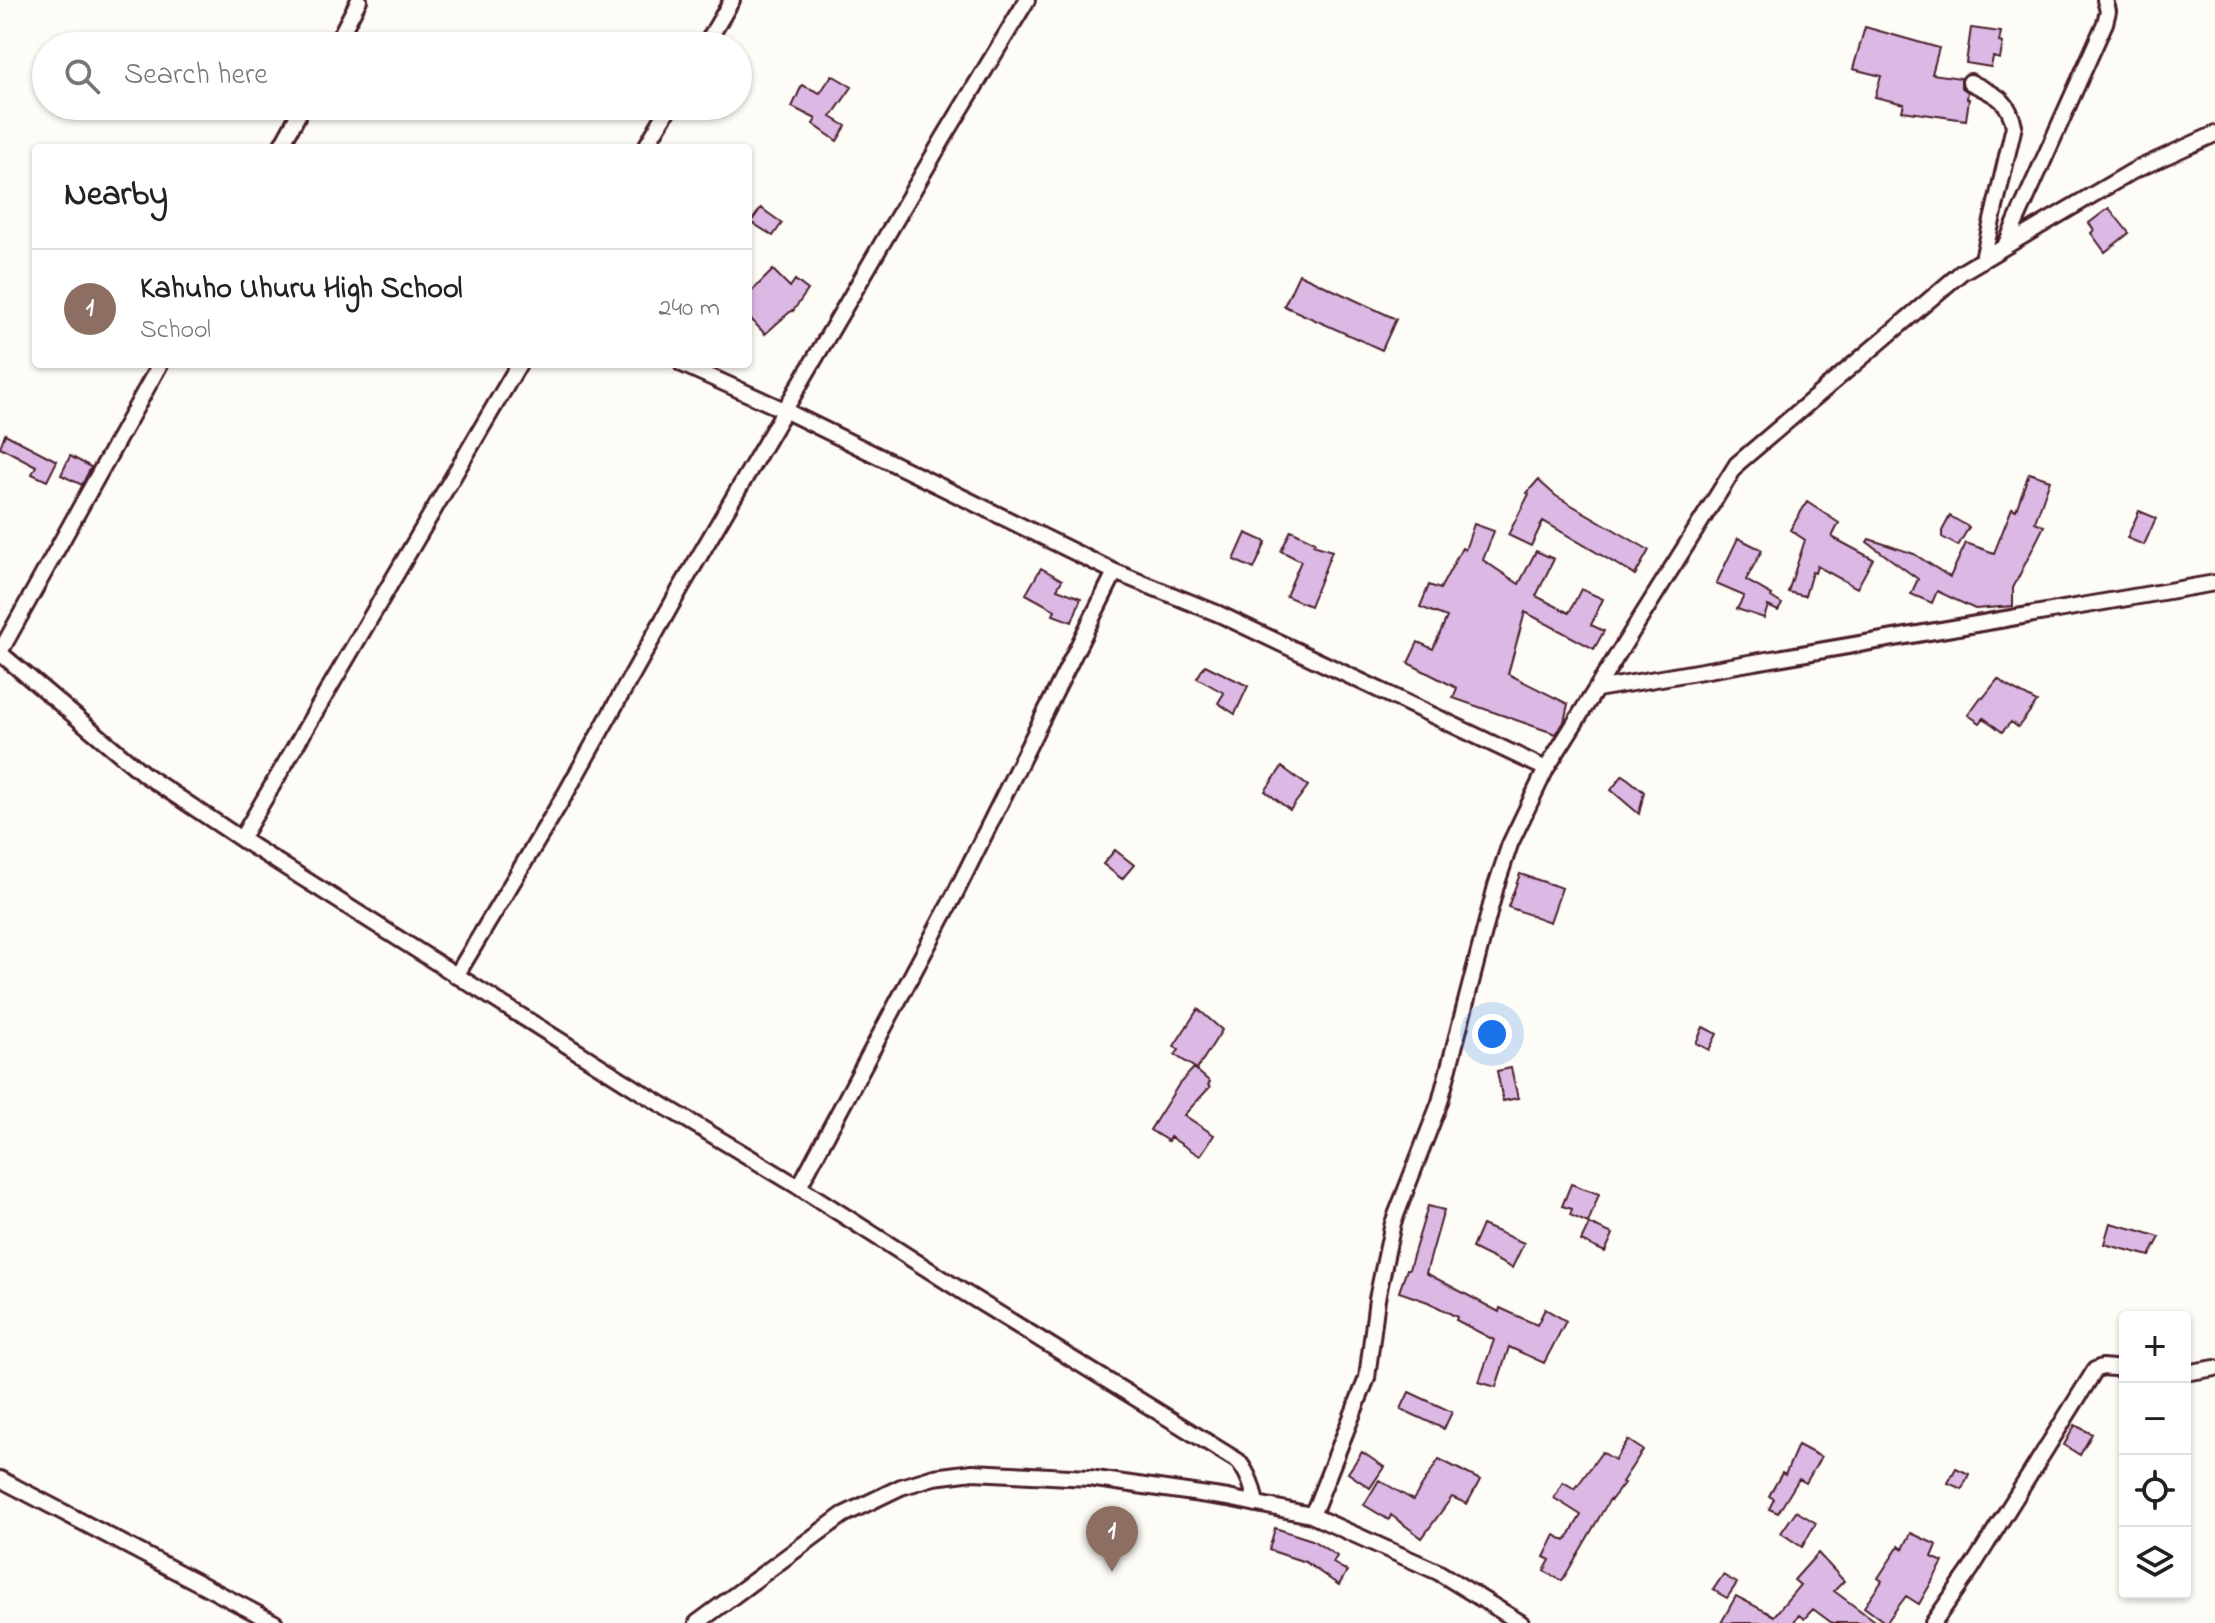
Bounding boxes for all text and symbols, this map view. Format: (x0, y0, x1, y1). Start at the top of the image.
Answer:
search box (32, 32, 752, 120)
icon: search (60, 54, 104, 98)
text: Search here (124, 54, 268, 98)
text: Nearby (64, 171, 168, 221)
text: Kahuho Uhuru High School (140, 268, 463, 312)
text: 1 (86, 290, 94, 328)
text: 240 m (658, 290, 720, 328)
text: School (140, 312, 211, 350)
your location (1472, 1014, 1512, 1054)
map controls (2119, 1311, 2191, 1599)
button: + (2119, 1311, 2191, 1383)
button: − (2119, 1383, 2191, 1455)
button: locate (2119, 1455, 2191, 1527)
pin: 1 (1086, 1506, 1138, 1572)
button: layers (2119, 1527, 2191, 1599)

